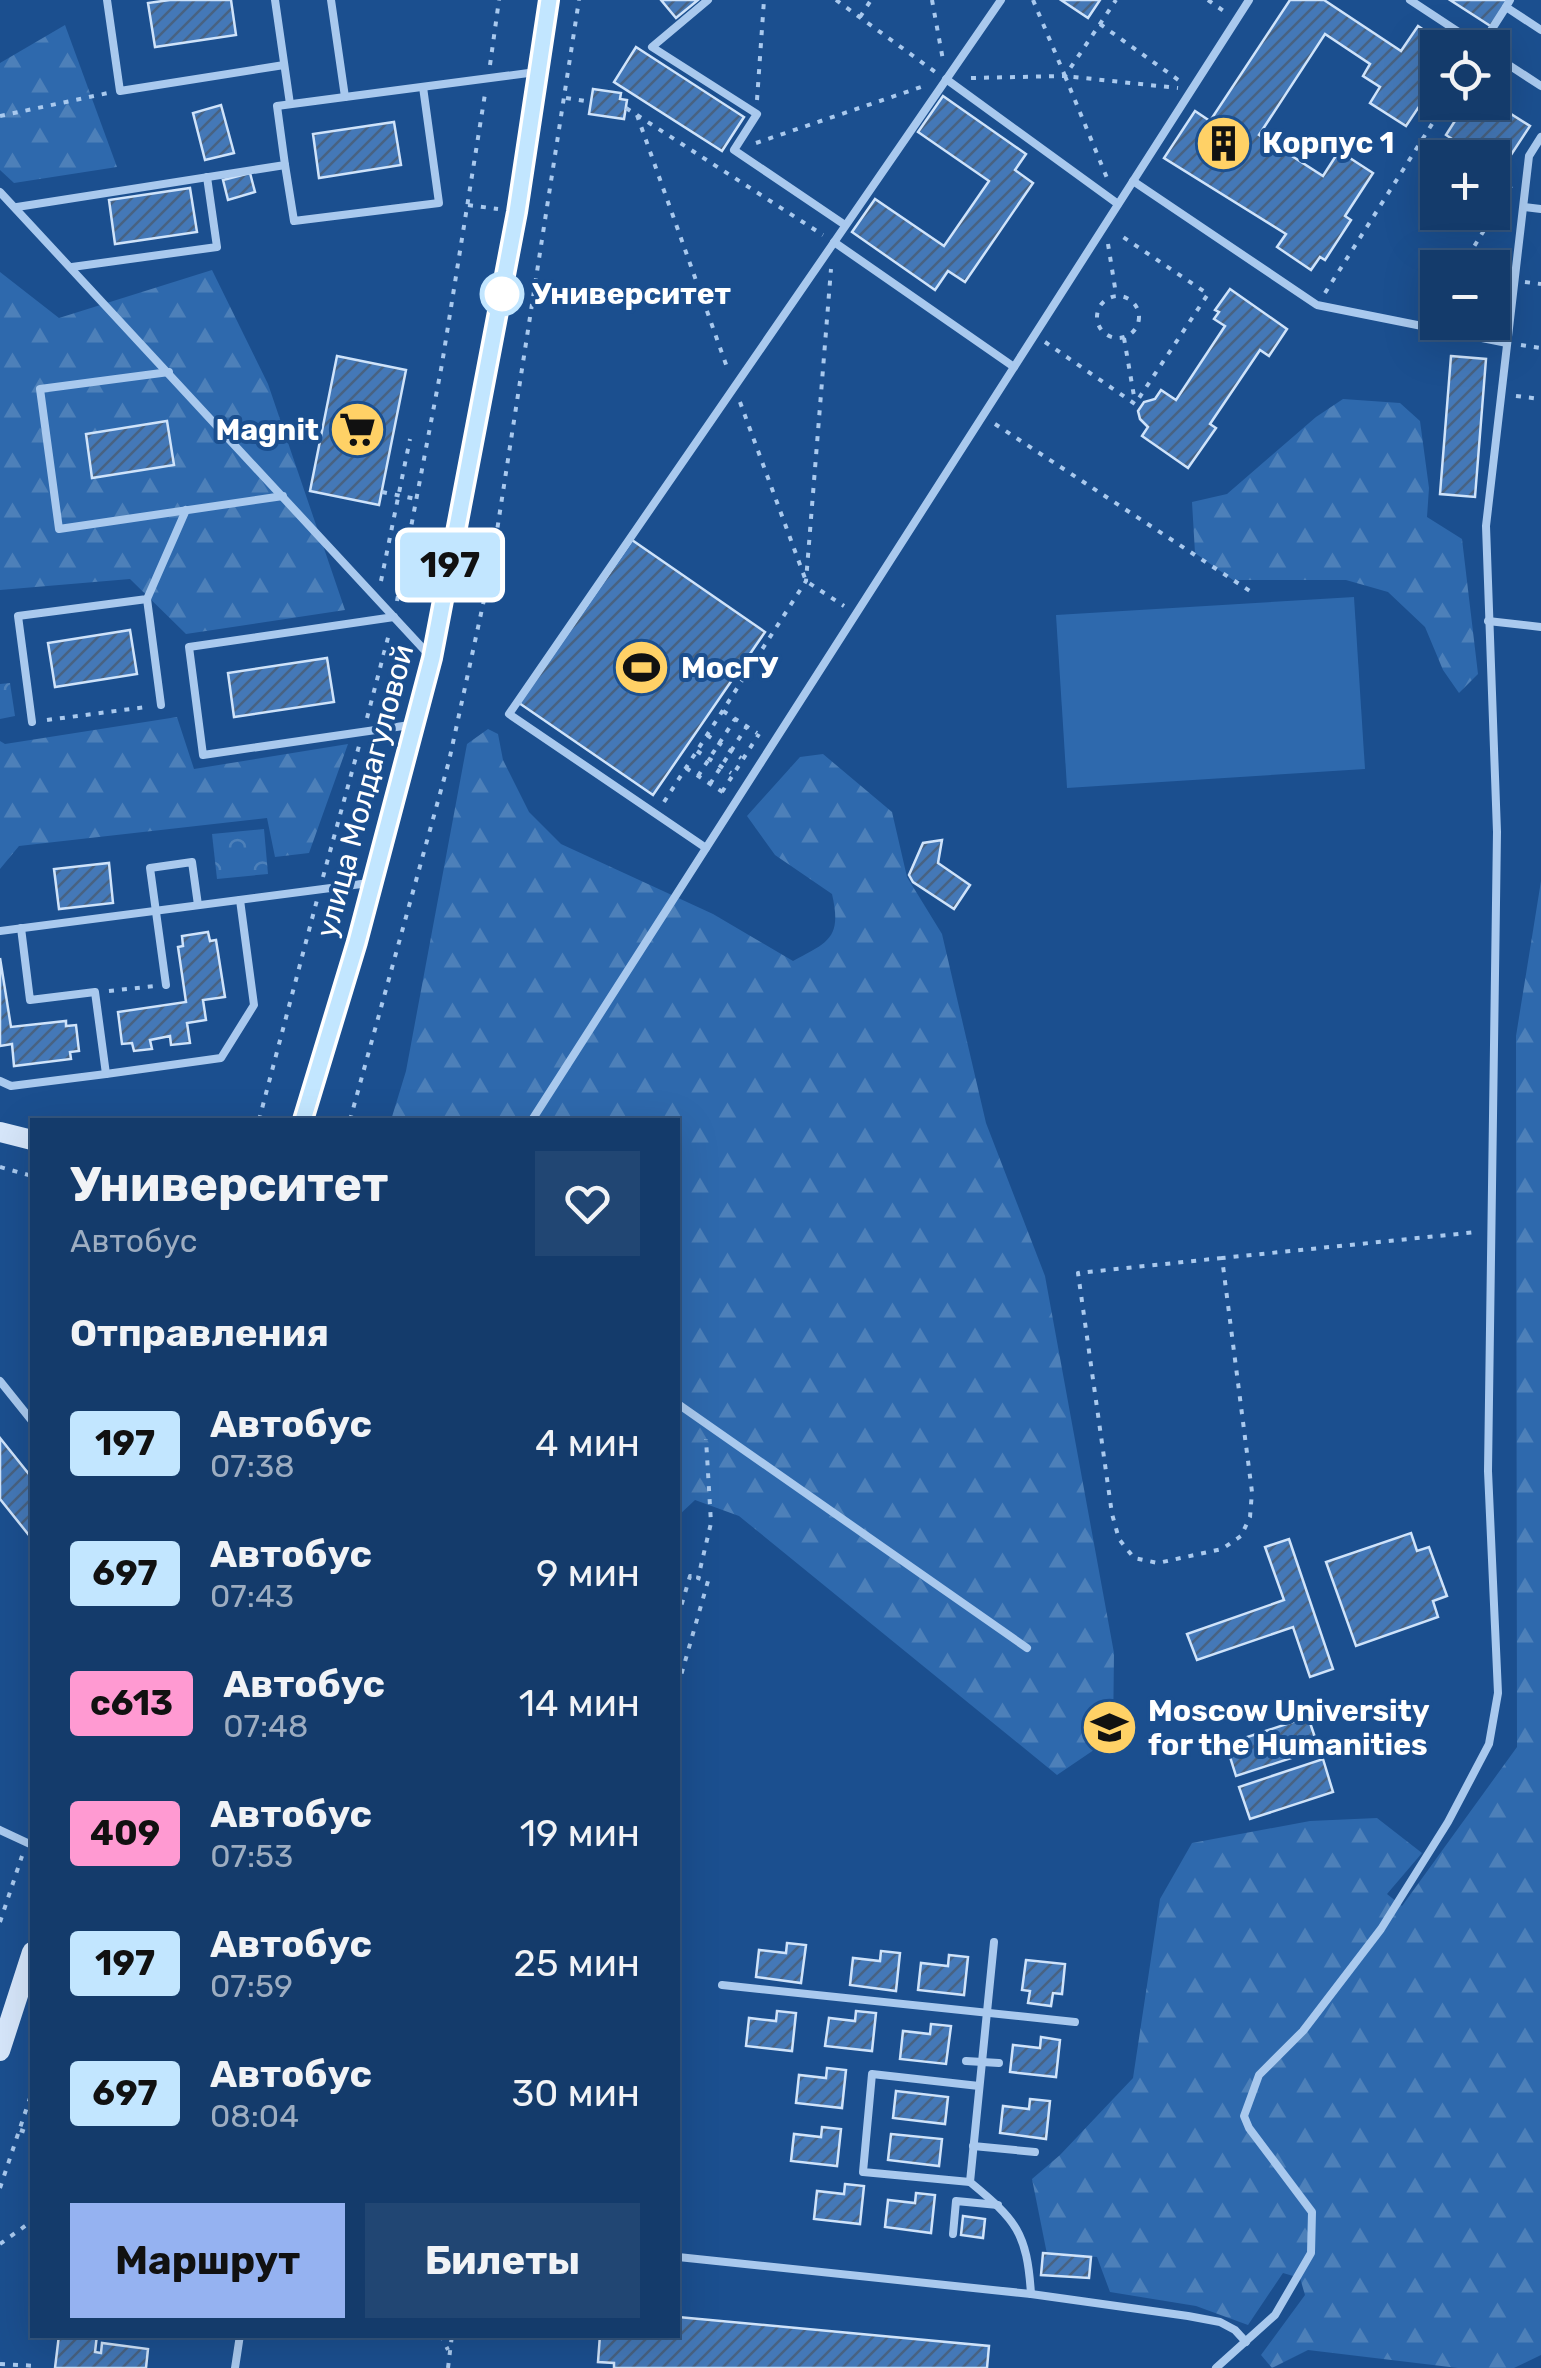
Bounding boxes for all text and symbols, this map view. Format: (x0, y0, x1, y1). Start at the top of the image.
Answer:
map controls (1420, 30, 1510, 340)
button: locate (1420, 30, 1510, 120)
building icon: Корпус 1 (1193, 113, 1253, 173)
place label: Корпус 1 (1262, 125, 1395, 161)
button: + (1420, 140, 1510, 230)
button: − (1420, 250, 1510, 340)
marker: Университет (481, 273, 523, 315)
place label: Университет (532, 276, 732, 312)
supermarket icon: Magnit (328, 400, 388, 460)
place label: Magnit (216, 412, 319, 448)
line badge: 197 (392, 532, 508, 598)
text: 197 (420, 544, 480, 586)
sports icon: МосГУ (612, 638, 672, 698)
street label: улица Молдагуловой (309, 641, 421, 941)
place label: МосГУ (681, 650, 779, 686)
button: heart (535, 1151, 640, 1256)
text: Университет (70, 1156, 388, 1213)
text: Автобус (70, 1222, 197, 1260)
text: Отправления (70, 1310, 329, 1356)
text: Автобус (210, 1401, 372, 1447)
text: 4 мин (535, 1420, 640, 1466)
text: 197 (95, 1422, 155, 1464)
text: 07:38 (210, 1447, 295, 1485)
text: Автобус (210, 1531, 372, 1577)
text: 9 мин (536, 1550, 640, 1596)
text: 697 (92, 1552, 158, 1594)
text: 07:43 (210, 1577, 294, 1615)
text: Автобус (223, 1661, 385, 1707)
text: 14 мин (519, 1680, 640, 1726)
text: с613 (90, 1682, 173, 1724)
place label: Moscow University for the Humanities (1148, 1693, 1430, 1763)
school or university icon: Moscow University for the Humanities (1079, 1698, 1139, 1758)
text: 07:48 (223, 1707, 308, 1745)
text: Автобус (210, 1791, 372, 1837)
text: 19 мин (520, 1810, 640, 1856)
text: 409 (90, 1812, 160, 1854)
text: 07:53 (210, 1837, 293, 1875)
text: Автобус (210, 1921, 372, 1967)
text: 25 мин (514, 1940, 640, 1986)
text: 197 (95, 1942, 155, 1984)
text: 07:59 (210, 1967, 293, 2005)
text: Автобус (210, 2051, 372, 2097)
text: 30 мин (512, 2070, 640, 2116)
text: 697 (92, 2072, 158, 2114)
text: 08:04 (210, 2097, 299, 2135)
button: Маршрут (70, 2203, 345, 2318)
button: Билеты (365, 2203, 640, 2318)

